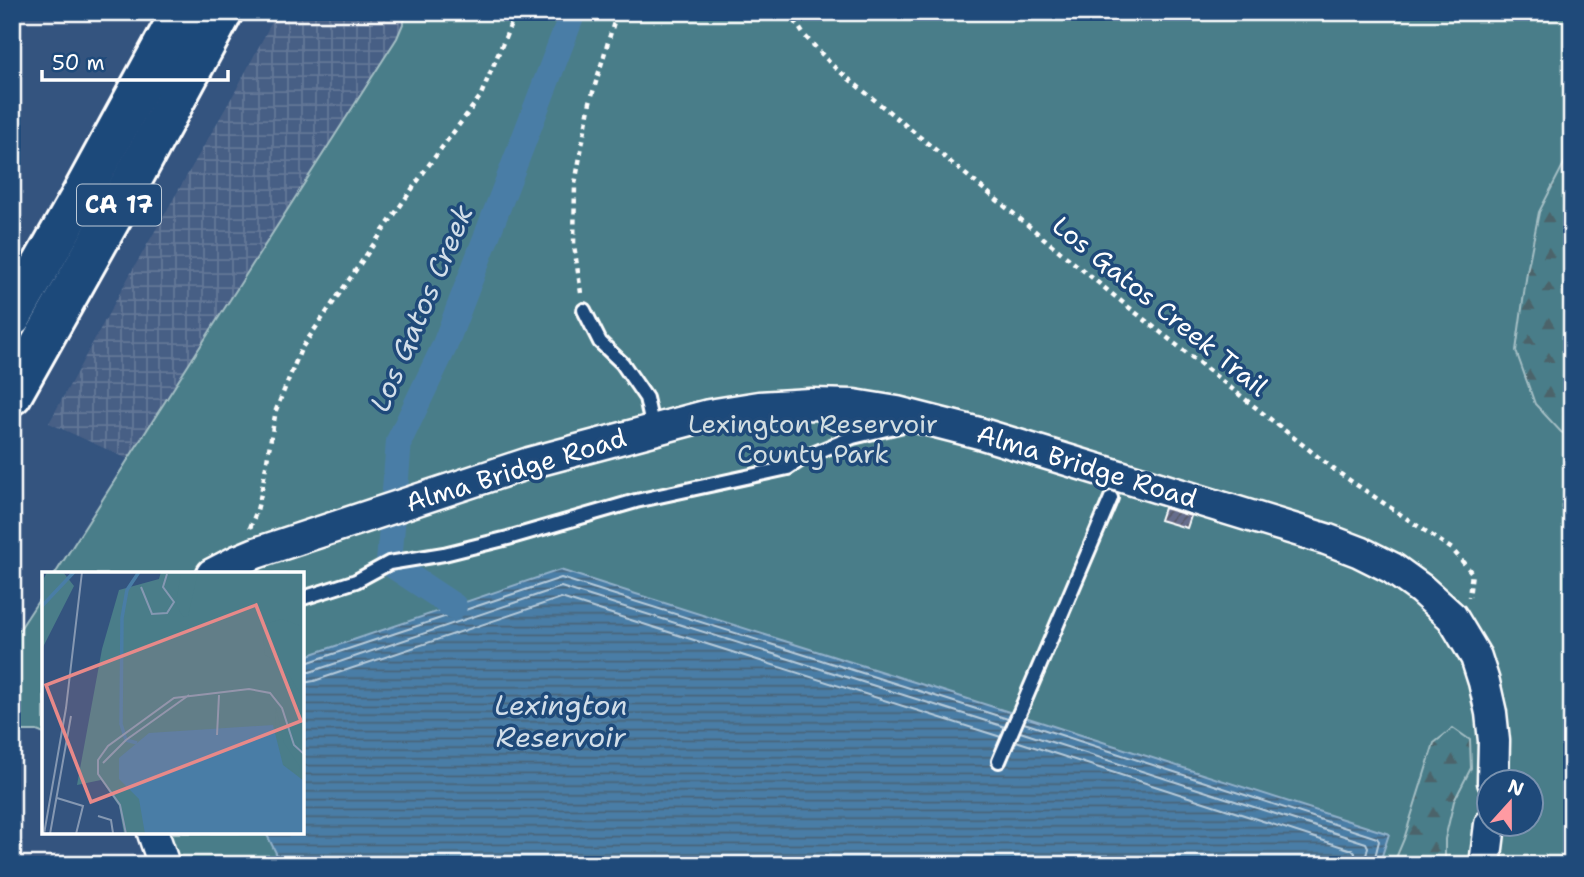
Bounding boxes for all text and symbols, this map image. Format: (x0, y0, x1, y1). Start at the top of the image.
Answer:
scale bar (42, 38, 228, 82)
text: 50 m (52, 49, 105, 77)
road number: CA 17 (77, 184, 161, 226)
water label: Los Gatos Creek (360, 199, 482, 417)
street label: Los Gatos Creek Trail (1045, 208, 1276, 404)
park label: Lexington Reservoir County Park (688, 406, 938, 471)
street label: Alma Bridge Road (973, 415, 1202, 516)
street label: Alma Bridge Road (401, 419, 630, 520)
inset map (42, 572, 304, 835)
water label: Lexington Reservoir (494, 686, 628, 756)
north arrow (1476, 768, 1546, 838)
text: N (1504, 773, 1527, 802)

